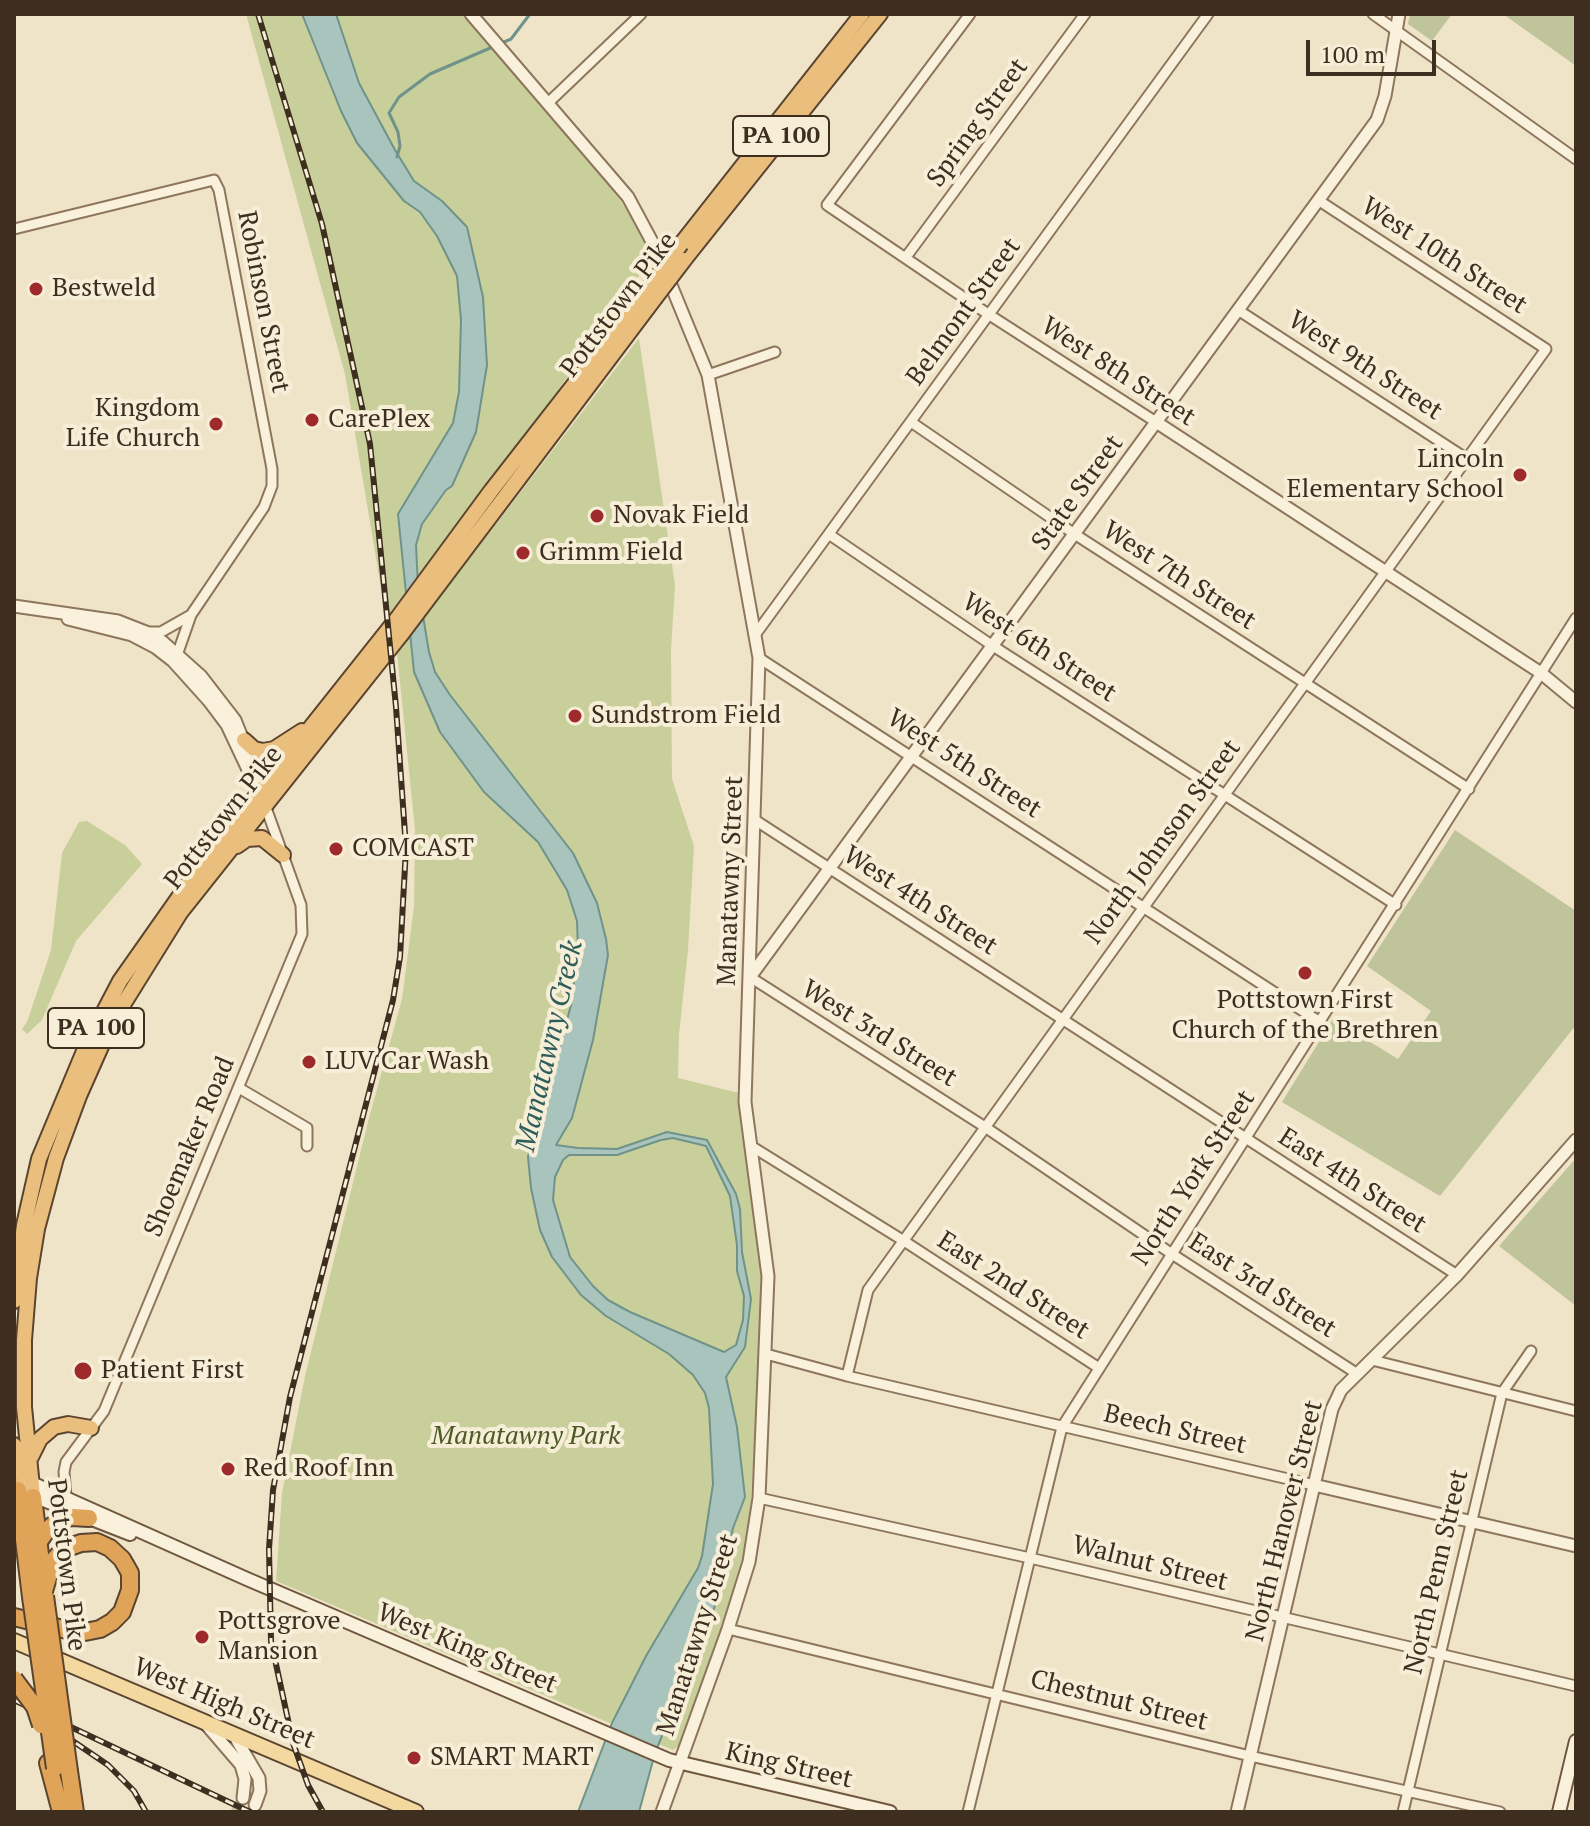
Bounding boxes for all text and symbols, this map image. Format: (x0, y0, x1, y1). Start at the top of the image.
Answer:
scale bar (1310, 24, 1440, 74)
text: 100 m (1320, 38, 1385, 70)
street label: Spring Street (921, 53, 1035, 193)
road number: PA 100 (733, 116, 829, 156)
street label: West 10th Street (1355, 191, 1533, 321)
street label: Robinson Street (230, 208, 296, 396)
street label: Pottstown Pike (554, 226, 684, 384)
street label: Belmont Street (900, 232, 1028, 392)
place label: Bestweld (52, 273, 156, 305)
marker: Bestweld (27, 280, 45, 298)
street label: West 9th Street (1282, 305, 1448, 427)
street label: West 8th Street (1035, 311, 1201, 433)
place label: Kingdom Life Church (66, 393, 200, 454)
place label: CarePlex (328, 404, 430, 436)
marker: CarePlex (303, 411, 321, 429)
marker: Kingdom Life Church (207, 415, 225, 433)
street label: State Street (1026, 429, 1130, 557)
place label: Lincoln Elementary School (1286, 444, 1504, 506)
marker: Lincoln Elementary School (1511, 466, 1529, 484)
place label: Novak Field (613, 500, 749, 532)
marker: Novak Field (588, 507, 606, 525)
street label: West 7th Street (1097, 515, 1261, 637)
place label: Grimm Field (539, 537, 683, 569)
marker: Grimm Field (514, 544, 532, 562)
street label: West 6th Street (956, 587, 1122, 709)
place label: Sundstrom Field (591, 700, 781, 732)
street label: West 5th Street (881, 703, 1047, 825)
marker: Sundstrom Field (566, 707, 584, 725)
street label: North Johnson Street (1078, 734, 1248, 950)
street label: Pottstown Pike (158, 740, 290, 896)
street label: Manatawny Street (712, 775, 750, 987)
place label: COMCAST (352, 833, 474, 865)
marker: COMCAST (327, 840, 345, 858)
street label: West 4th Street (837, 840, 1003, 962)
water label: Manatawny Creek (509, 937, 591, 1155)
marker: Pottstown First Church of the Brethren (1296, 964, 1314, 982)
street label: West 3rd Street (796, 974, 962, 1094)
place label: Pottstown First Church of the Brethren (1172, 985, 1438, 1046)
road number: PA 100 (48, 1008, 144, 1048)
place label: LUV Car Wash (325, 1046, 489, 1078)
street label: Shoemaker Road (138, 1052, 242, 1242)
marker: LUV Car Wash (300, 1053, 318, 1071)
street label: North York Street (1126, 1085, 1262, 1271)
street label: East 4th Street (1272, 1122, 1432, 1240)
street label: East 2nd Street (931, 1225, 1095, 1347)
street label: East 3rd Street (1182, 1227, 1342, 1345)
place label: Patient First (101, 1355, 244, 1387)
marker: Patient First (72, 1360, 94, 1382)
street label: North Hanover Street (1240, 1397, 1330, 1645)
street label: Beech Street (1101, 1398, 1249, 1462)
park label: Manatawny Park (432, 1421, 620, 1453)
place label: Red Roof Inn (244, 1453, 394, 1485)
marker: Red Roof Inn (219, 1460, 237, 1478)
street label: North Penn Street (1398, 1467, 1476, 1677)
street label: Pottstown Pike (40, 1477, 92, 1653)
street label: Manatawny Street (651, 1530, 745, 1740)
street label: Walnut Street (1069, 1530, 1231, 1598)
street label: West King Street (372, 1597, 562, 1701)
place label: Pottsgrove Mansion (218, 1606, 341, 1668)
marker: Pottsgrove Mansion (193, 1628, 211, 1646)
street label: West High Street (128, 1652, 320, 1756)
street label: Chestnut Street (1027, 1664, 1211, 1738)
street label: King Street (722, 1736, 856, 1796)
place label: SMART MART (430, 1742, 594, 1774)
marker: SMART MART (405, 1749, 423, 1767)

